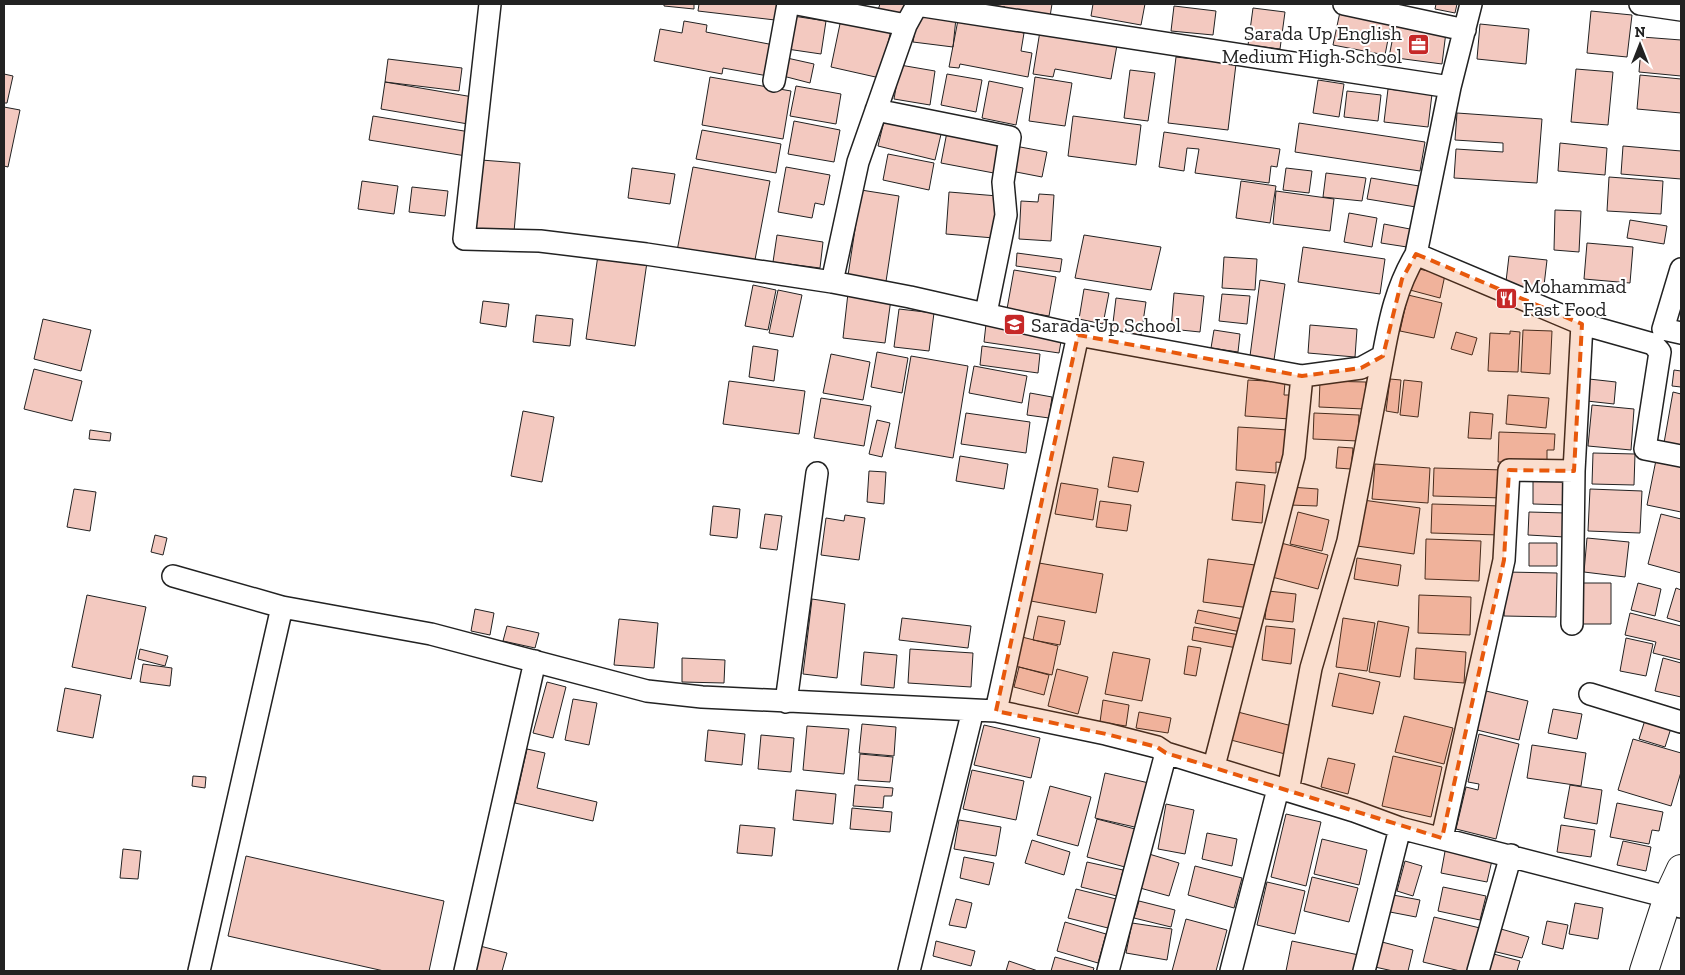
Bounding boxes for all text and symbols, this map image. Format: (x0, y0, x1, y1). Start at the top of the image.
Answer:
north arrow (1615, 20, 1665, 70)
place label: Sarada Up English Medium High School (1222, 21, 1403, 68)
text: N (1635, 24, 1646, 41)
office icon: Sarada Up English Medium High School (1406, 32, 1430, 56)
place label: Mohammad Fast Food (1523, 274, 1626, 321)
restaurant icon: Mohammad Fast Food (1495, 286, 1519, 310)
school or university icon: Sarada Up School (1003, 313, 1027, 337)
place label: Sarada Up School (1031, 313, 1181, 337)

